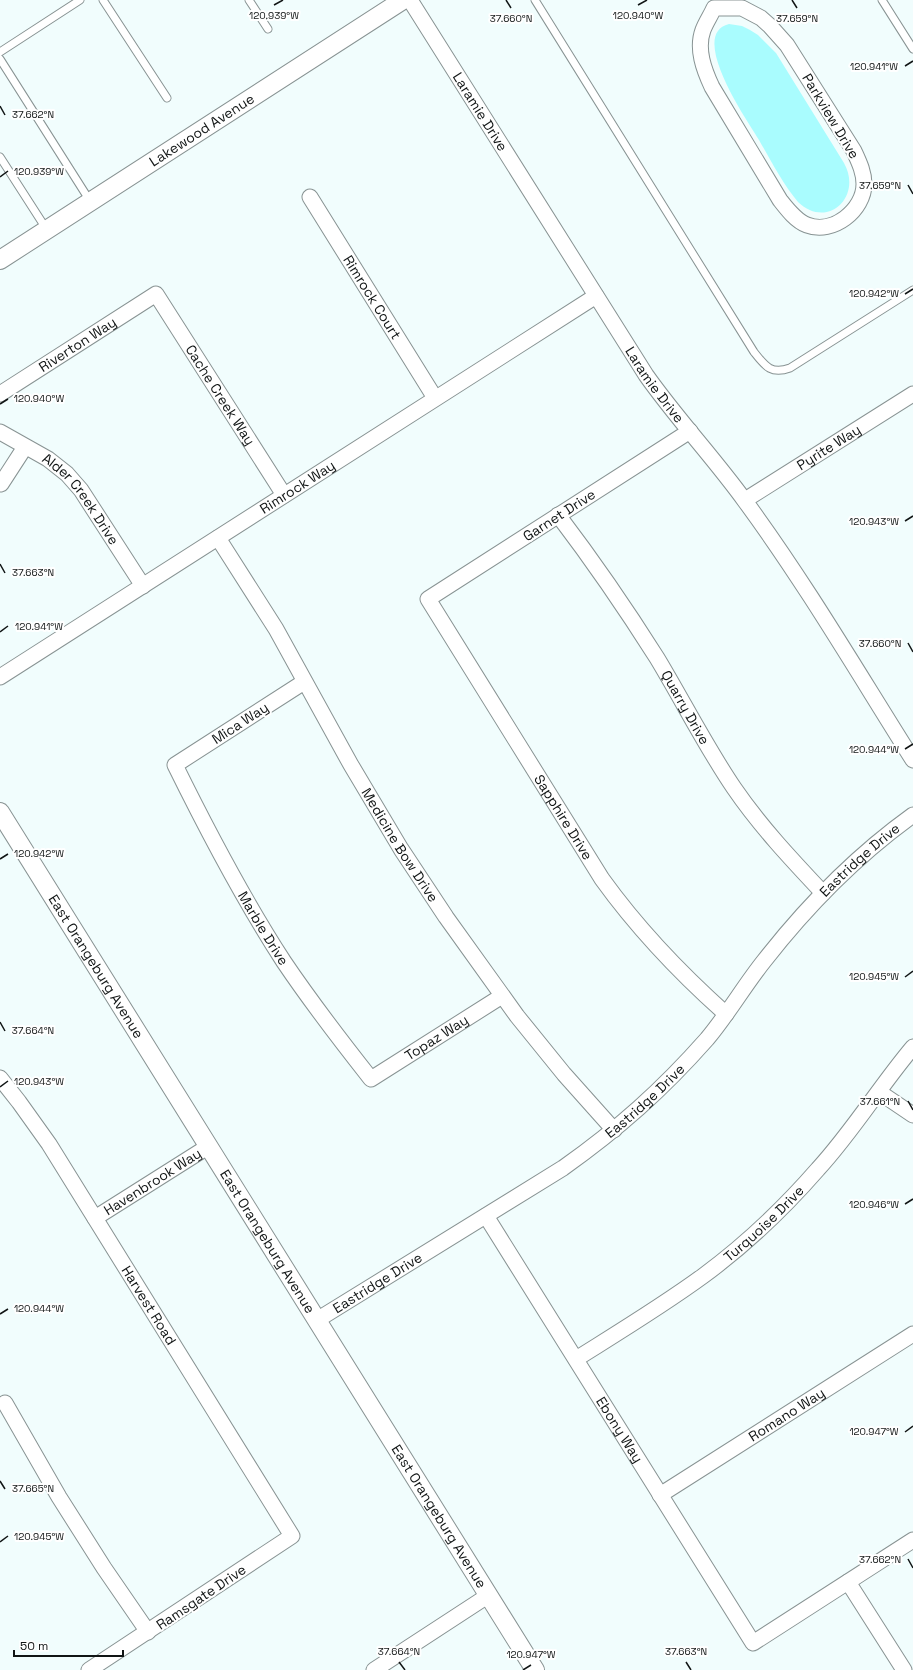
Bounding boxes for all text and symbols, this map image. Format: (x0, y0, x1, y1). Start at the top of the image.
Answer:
text: 120.939°W (249, 9, 299, 22)
text: 120.940°W (613, 9, 663, 22)
text: 37.660°N (490, 12, 532, 25)
text: 37.659°N (776, 12, 818, 25)
text: 120.941°W (850, 60, 898, 73)
street label: Laramie Drive (449, 69, 512, 155)
street label: Parkview Drive (798, 70, 864, 162)
street label: Lakewood Avenue (146, 89, 258, 170)
text: 37.662°N (12, 108, 54, 121)
text: 120.939°W (14, 165, 64, 178)
text: 37.659°N (859, 179, 901, 192)
street label: Rimrock Court (339, 252, 405, 343)
text: 120.942°W (849, 287, 899, 300)
street label: Riverton Way (35, 313, 120, 376)
street label: Cache Creek Way (182, 341, 259, 449)
street label: Laramie Drive (621, 343, 688, 427)
text: 120.940°W (14, 392, 64, 405)
street label: Pyrite Way (793, 420, 864, 474)
street label: Alder Creek Drive (39, 449, 123, 548)
street label: Rimrock Way (256, 456, 338, 518)
street label: Garnet Drive (519, 485, 599, 545)
text: 120.943°W (849, 515, 899, 528)
text: 37.663°N (12, 566, 54, 579)
text: 120.941°W (15, 620, 63, 633)
text: 37.660°N (859, 637, 901, 650)
street label: Quarry Drive (657, 667, 714, 748)
street label: Mica Way (208, 698, 272, 748)
text: 120.944°W (849, 743, 899, 756)
street label: Sapphire Drive (530, 771, 597, 863)
street label: Medicine Bow Drive (358, 785, 443, 905)
street label: Eastridge Drive (816, 819, 903, 900)
text: 120.942°W (14, 847, 64, 860)
street label: Marble Drive (234, 888, 293, 969)
street label: East Orangeburg Avenue (45, 891, 148, 1042)
text: 120.945°W (849, 970, 899, 983)
street label: Topaz Way (401, 1011, 472, 1064)
text: 37.664°N (12, 1024, 54, 1037)
street label: Eastridge Drive (601, 1060, 688, 1142)
text: 120.943°W (14, 1075, 64, 1088)
text: 37.661°N (860, 1095, 900, 1108)
street label: Havenbrook Way (100, 1144, 205, 1219)
street label: East Orangeburg Avenue (216, 1166, 319, 1317)
street label: Turquoise Drive (720, 1182, 808, 1266)
text: 120.946°W (849, 1198, 899, 1211)
street label: Eastridge Drive (329, 1248, 425, 1317)
street label: Harvest Road (118, 1262, 180, 1348)
text: 120.944°W (14, 1302, 64, 1315)
street label: Romano Way (745, 1384, 828, 1445)
street label: Ebony Way (592, 1393, 647, 1466)
text: 120.947°W (849, 1425, 899, 1438)
street label: East Orangeburg Avenue (388, 1441, 491, 1592)
text: 37.665°N (12, 1482, 54, 1495)
text: 120.945°W (14, 1530, 64, 1543)
text: 37.662°N (859, 1553, 901, 1566)
street label: Ramsgate Drive (153, 1560, 249, 1634)
scale bar (14, 1632, 123, 1658)
text: 50 m (20, 1638, 48, 1654)
text: 37.664°N (378, 1645, 420, 1658)
text: 37.663°N (665, 1645, 707, 1658)
text: 120.947°W (506, 1648, 556, 1661)

